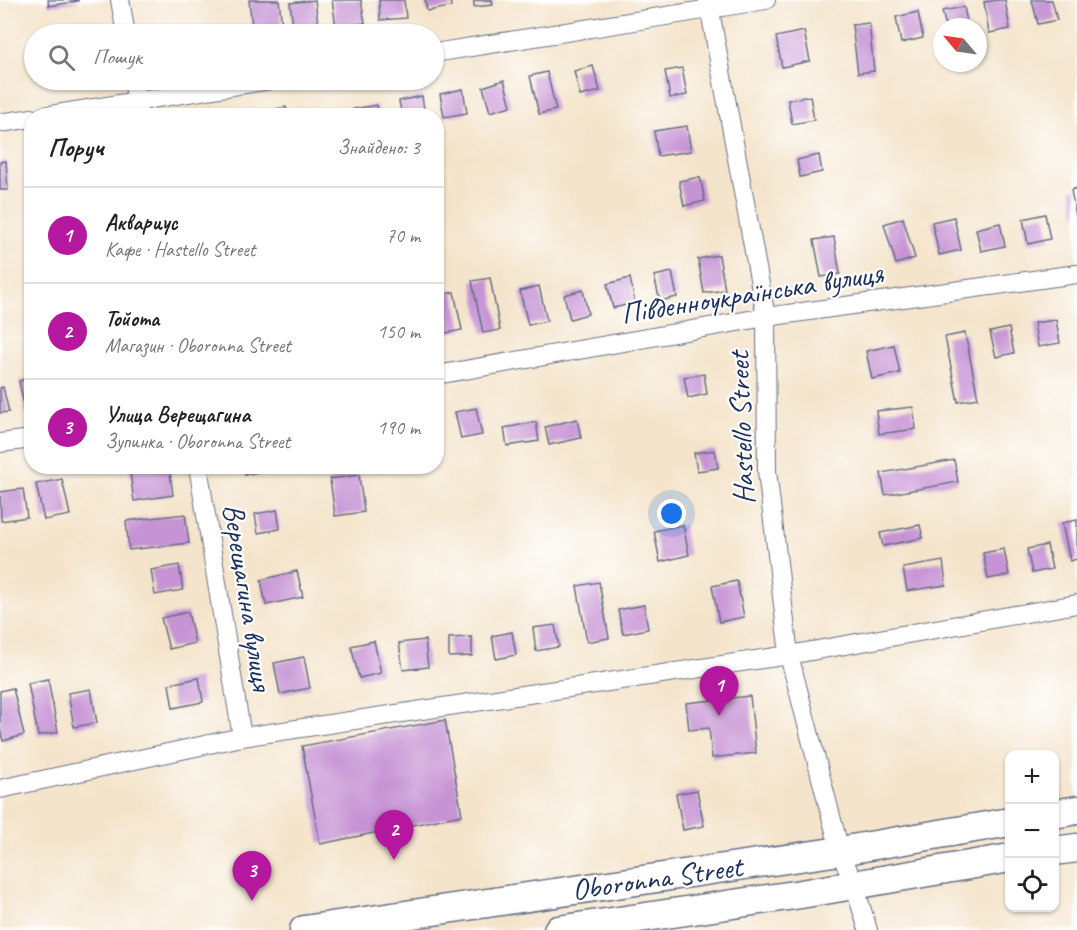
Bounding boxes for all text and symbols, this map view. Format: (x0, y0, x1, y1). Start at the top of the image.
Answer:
north arrow (933, 18, 987, 72)
search box (24, 24, 444, 90)
icon: search (45, 41, 78, 74)
text: Пошук (93, 43, 142, 71)
text: Поруч (48, 131, 104, 164)
text: Знайдено: 3 (338, 135, 420, 160)
text: Аквариус (105, 209, 178, 237)
text: 1 (63, 223, 72, 248)
text: 70 m (386, 223, 420, 248)
text: Кафе · Hastello Street (105, 237, 255, 262)
street label: Південноукраїнська вулиця (618, 253, 887, 332)
text: Тойота (105, 305, 159, 333)
text: 2 (63, 319, 72, 344)
text: 150 m (377, 319, 420, 344)
text: Магазин · Oboronna Street (105, 333, 291, 358)
street label: Hastello Street (719, 348, 763, 505)
text: Улица Верещагина (105, 401, 250, 429)
text: 3 (63, 415, 72, 440)
text: 190 m (377, 415, 420, 440)
text: Зупинка · Oboronna Street (105, 429, 290, 454)
your location (657, 499, 686, 528)
street label: Верещагина вулиця (215, 501, 282, 696)
pin: 1 (700, 666, 738, 716)
map controls (1005, 750, 1059, 912)
button: + (1005, 750, 1059, 804)
button: − (1005, 804, 1059, 858)
pin: 2 (374, 810, 414, 860)
street label: Oboronna Street (570, 847, 747, 909)
pin: 3 (232, 852, 272, 901)
button: locate (1005, 858, 1059, 912)

